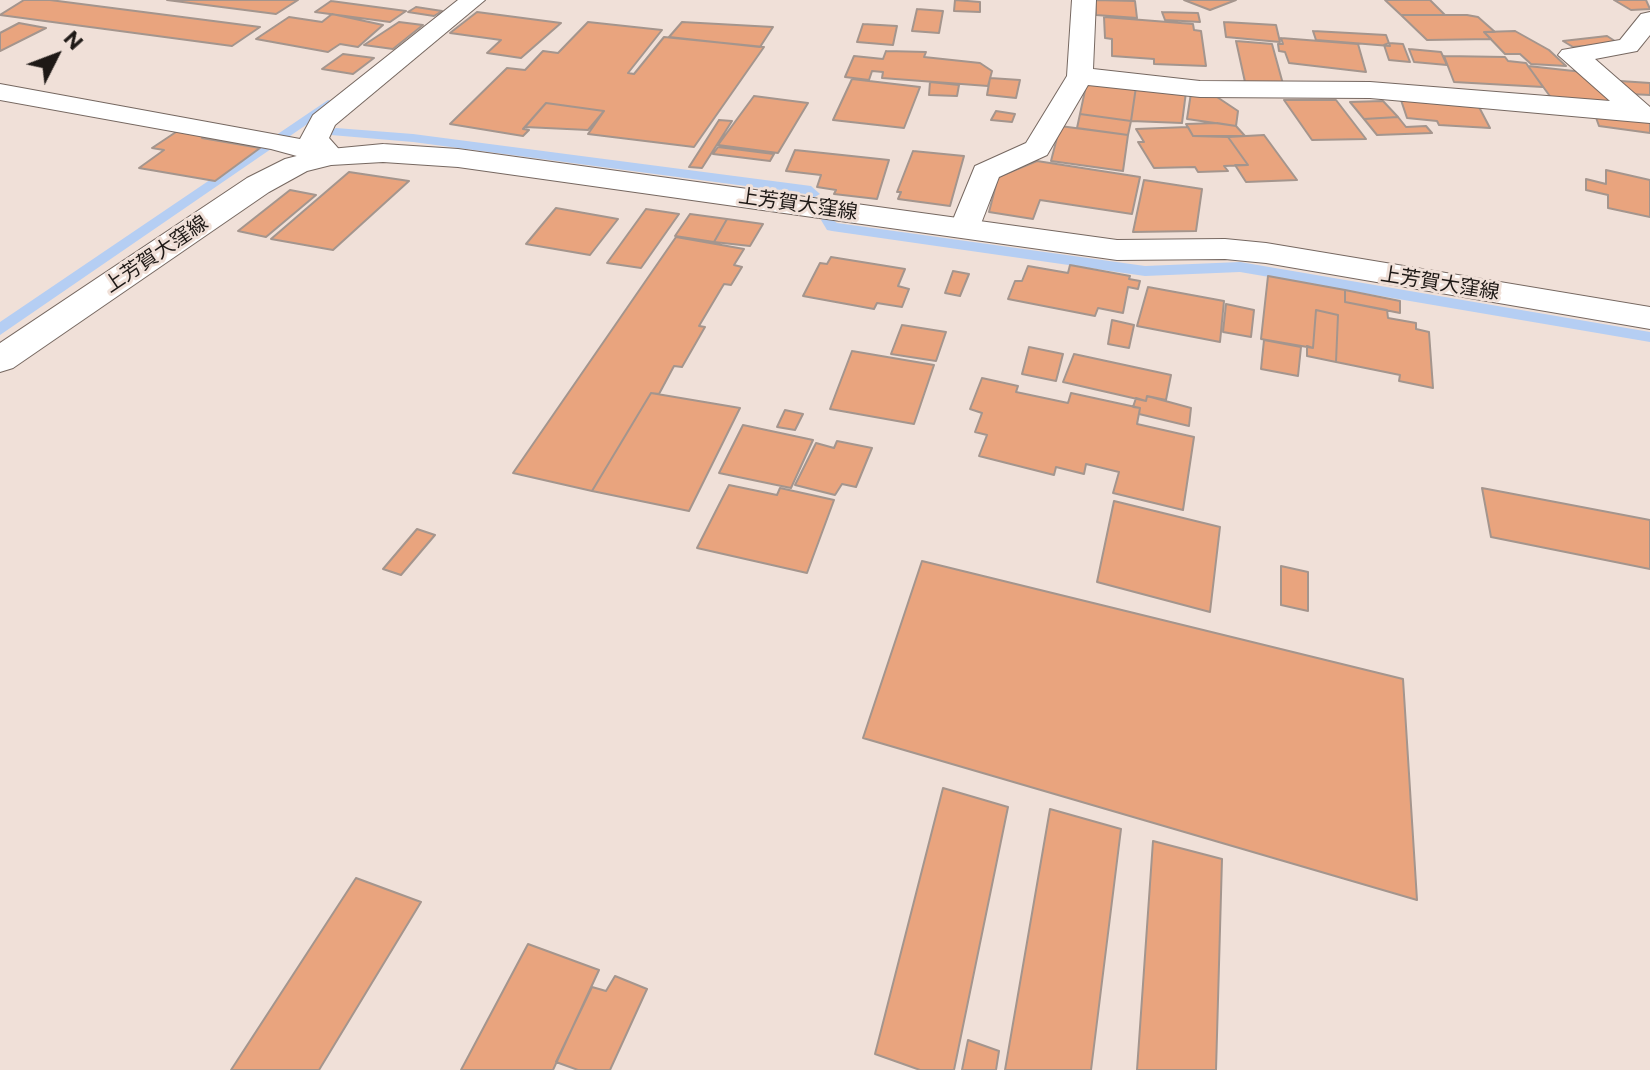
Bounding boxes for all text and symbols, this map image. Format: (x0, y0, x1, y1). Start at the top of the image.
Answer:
north arrow (16, 16, 96, 96)
text: N (59, 24, 90, 55)
street label: 上芳賀大窪線 (737, 184, 859, 224)
street label: 上芳賀大窪線 (100, 211, 212, 297)
street label: 上芳賀大窪線 (1379, 262, 1501, 304)

